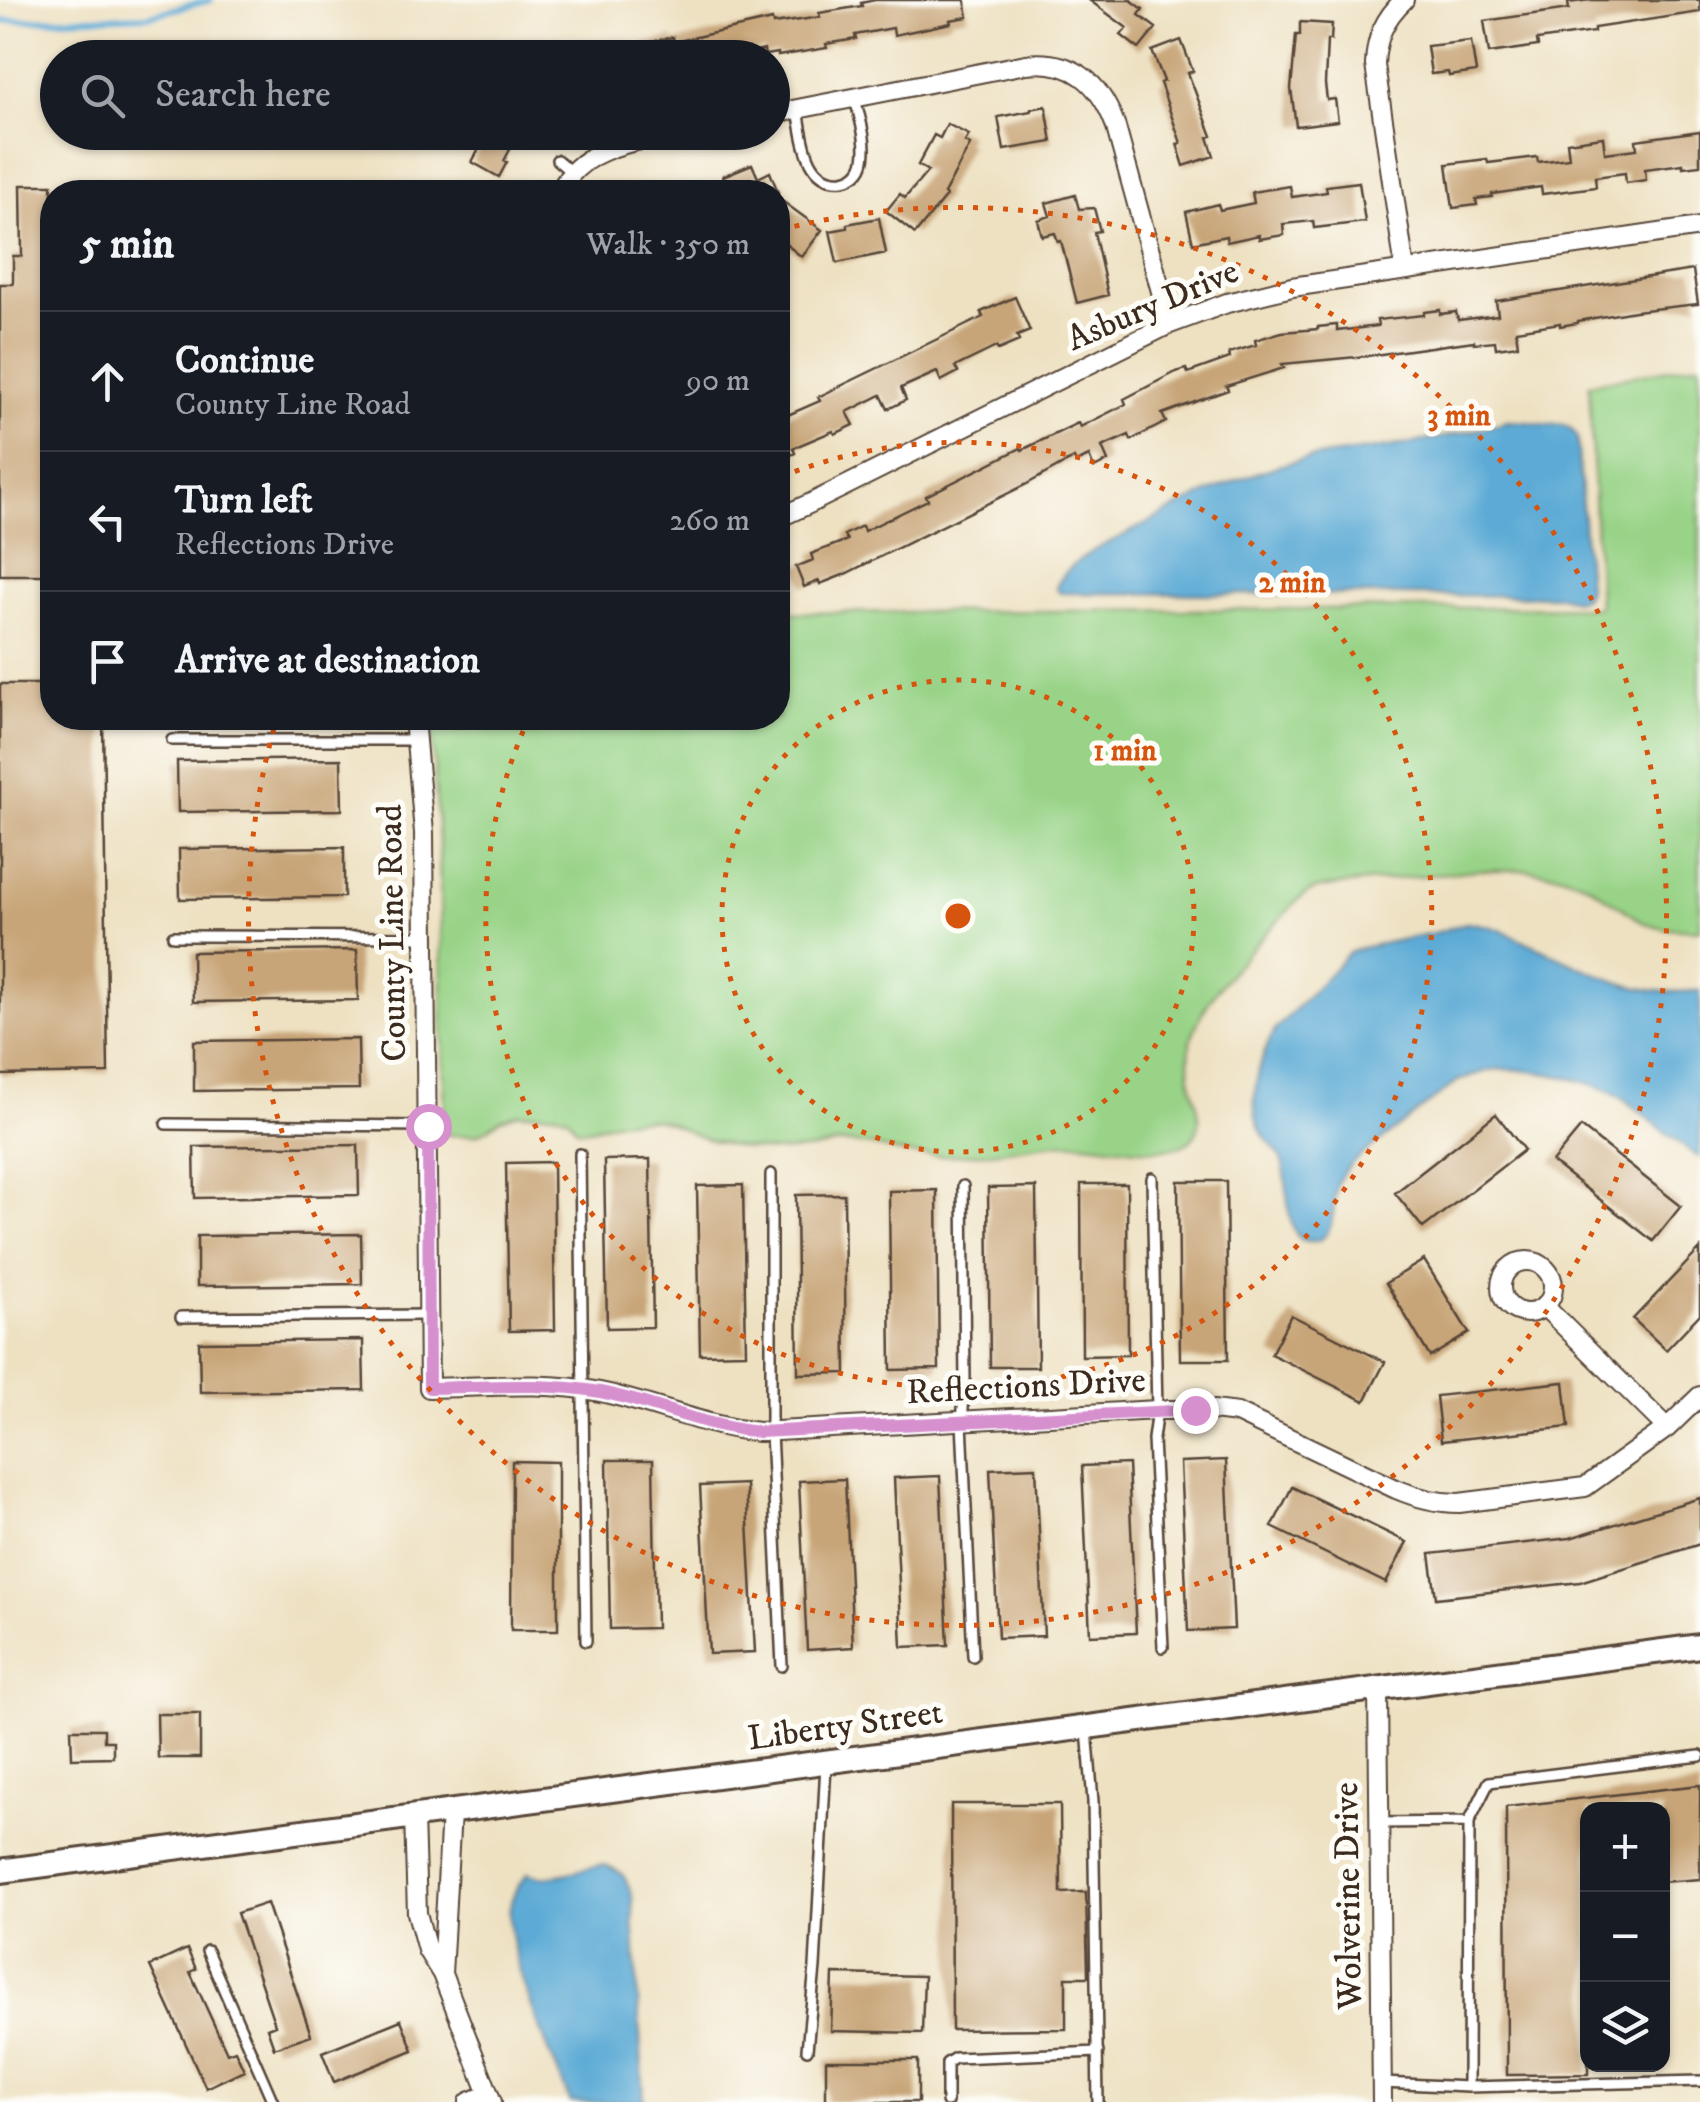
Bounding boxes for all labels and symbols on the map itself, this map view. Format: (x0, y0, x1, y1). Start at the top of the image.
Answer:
street label: Asbury Drive (1060, 250, 1245, 362)
text: 3 min (1427, 398, 1491, 435)
text: 2 min (1258, 565, 1326, 602)
text: 1 min (1093, 733, 1157, 770)
street label: County Line Road (369, 803, 417, 1062)
centre of rings (940, 898, 976, 934)
route start (406, 1104, 452, 1150)
street label: Reflections Drive (905, 1359, 1147, 1415)
route end (1173, 1388, 1219, 1434)
street label: Liberty Street (745, 1691, 946, 1761)
street label: Wolverine Drive (1325, 1782, 1373, 2011)

